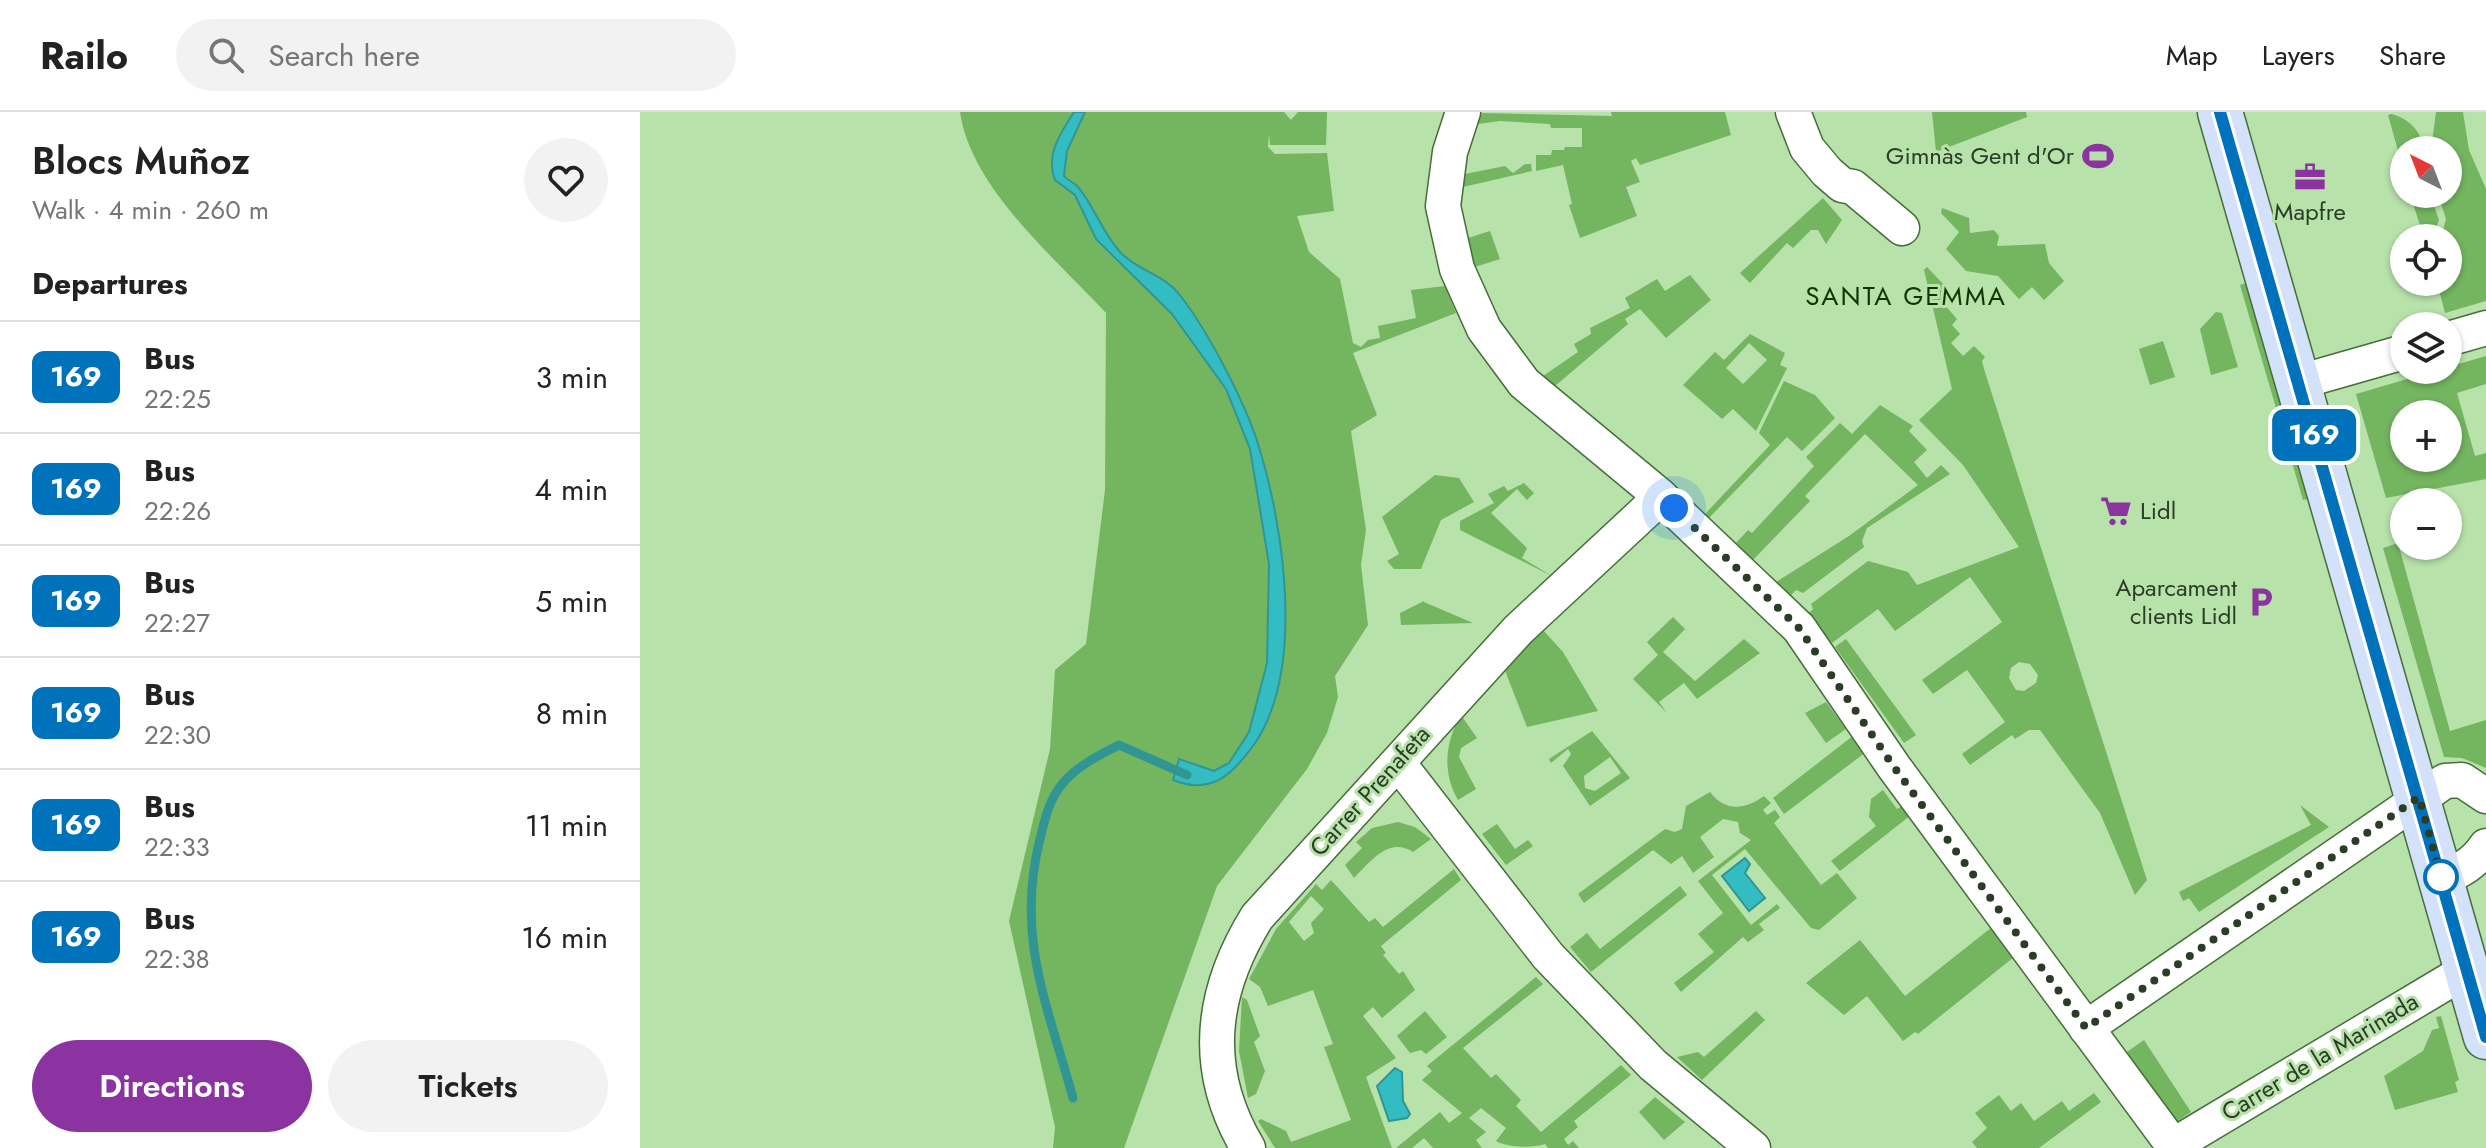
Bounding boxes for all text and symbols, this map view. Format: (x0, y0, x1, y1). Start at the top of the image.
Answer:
search box (176, 19, 736, 91)
text: Railo (40, 28, 128, 83)
icon: search (204, 33, 248, 77)
text: Search here (268, 34, 420, 77)
text: Map (2166, 35, 2218, 76)
text: Layers (2262, 35, 2335, 76)
text: Share (2379, 35, 2446, 76)
text: Blocs Muñoz (32, 133, 250, 188)
north arrow (2390, 136, 2462, 208)
map controls (2390, 136, 2462, 560)
button: heart (524, 138, 608, 222)
place label: Gimnàs Gent d'Or (1886, 138, 2075, 173)
sports icon: Gimnàs Gent d'Or (2081, 139, 2115, 173)
office icon: Mapfre (2293, 160, 2327, 194)
text: Walk · 4 min · 260 m (32, 191, 269, 229)
place label: Mapfre (2274, 194, 2346, 229)
button: locate (2390, 224, 2462, 296)
text: Departures (32, 262, 188, 305)
district label: SANTA GEMMA (1805, 277, 2007, 315)
button: layers (2390, 312, 2462, 384)
text: Bus (144, 337, 195, 380)
text: 169 (50, 356, 102, 397)
text: 3 min (536, 356, 608, 399)
text: 22:25 (144, 380, 211, 418)
button: + (2390, 400, 2462, 472)
line badge: 169 (2268, 409, 2360, 461)
text: 169 (2288, 414, 2340, 455)
text: Bus (144, 449, 195, 492)
text: 169 (50, 468, 102, 509)
text: 4 min (535, 468, 608, 511)
your location (1654, 488, 1694, 528)
button: − (2390, 488, 2462, 560)
text: 22:26 (144, 492, 211, 530)
place label: Lidl (2140, 493, 2176, 528)
supermarket icon: Lidl (2099, 494, 2133, 528)
text: Bus (144, 561, 195, 604)
place label: Aparcament clients Lidl (2116, 570, 2237, 633)
text: 169 (50, 580, 102, 621)
text: 5 min (535, 580, 608, 623)
parking icon: Aparcament clients Lidl (2244, 585, 2278, 619)
text: 22:27 (144, 604, 210, 642)
text: Bus (144, 673, 195, 716)
text: 169 (50, 692, 102, 733)
text: 8 min (536, 692, 608, 735)
text: 22:30 (144, 716, 211, 754)
street label: Carrer Prenafeta (1301, 717, 1438, 864)
text: Bus (144, 785, 195, 828)
text: 169 (50, 804, 102, 845)
text: 11 min (525, 804, 608, 847)
text: 22:33 (144, 828, 210, 866)
unlabelled marker (2424, 860, 2458, 894)
text: Bus (144, 897, 195, 940)
text: 169 (50, 916, 102, 957)
text: 16 min (521, 916, 608, 959)
text: 22:38 (144, 940, 210, 978)
street label: Carrer de la Marinada (2215, 984, 2425, 1129)
button: Directions (32, 1040, 312, 1132)
button: Tickets (328, 1040, 608, 1132)

